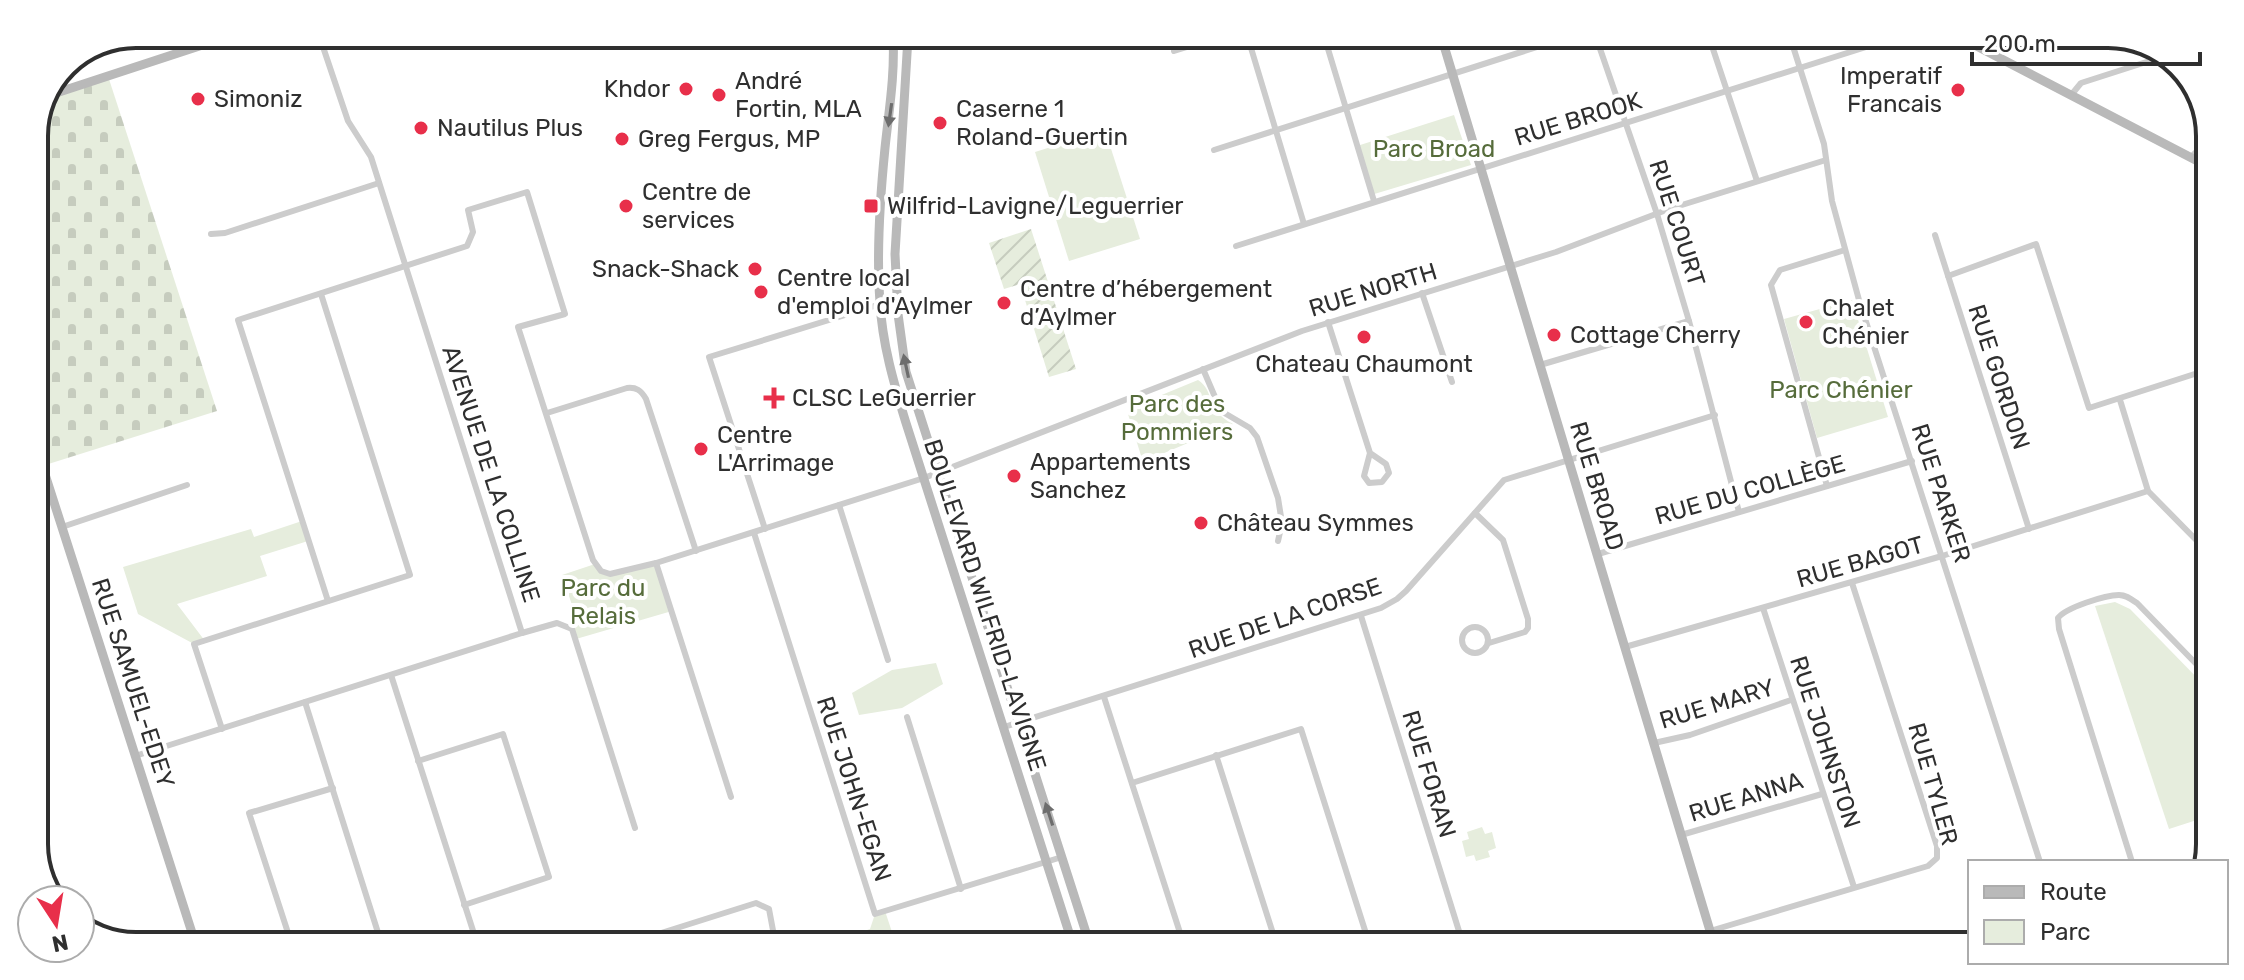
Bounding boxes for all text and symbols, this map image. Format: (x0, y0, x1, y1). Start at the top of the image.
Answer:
scale bar (1972, 16, 2200, 66)
text: 200 m (1984, 30, 2056, 58)
place label: Imperatif Francais (1840, 62, 1943, 118)
place label: André Fortin, MLA (735, 67, 862, 123)
place label: Khdor (604, 75, 670, 103)
marker: Khdor (677, 80, 695, 98)
marker: Imperatif Francais (1949, 81, 1967, 99)
place label: Simoniz (214, 85, 302, 113)
marker: André Fortin, MLA (710, 86, 728, 104)
street label: RUE BROOK (1511, 86, 1646, 152)
marker: Simoniz (189, 90, 207, 108)
place label: Caserne 1 Roland-Guertin (956, 95, 1128, 151)
one-way arrow (883, 102, 896, 127)
place label: Nautilus Plus (437, 114, 583, 142)
marker: Caserne 1 Roland-Guertin (931, 114, 949, 132)
marker: Nautilus Plus (412, 119, 430, 137)
place label: Greg Fergus, MP (638, 125, 820, 153)
marker: Greg Fergus, MP (613, 130, 631, 148)
park label: Parc Broad (1373, 135, 1495, 163)
street label: RUE COURT (1643, 156, 1711, 290)
place label: Centre de services (642, 178, 751, 234)
place label: Wilfrid-Lavigne/Leguerrier (887, 192, 1183, 220)
marker: Centre de services (617, 197, 635, 215)
marker: Wilfrid-Lavigne/Leguerrier (862, 197, 880, 215)
place label: Snack-Shack (592, 255, 740, 283)
street label: RUE NORTH (1306, 257, 1440, 323)
marker: Snack-Shack (746, 260, 764, 278)
place label: Centre local d'emploi d'Aylmer (777, 264, 972, 320)
place label: Centre d’hébergement d’Aylmer (1020, 275, 1272, 331)
marker: Centre local d'emploi d'Aylmer (752, 283, 770, 301)
marker: Centre d’hébergement d’Aylmer (995, 294, 1013, 312)
place label: Chalet Chénier (1822, 294, 1909, 350)
street label: RUE GORDON (1962, 301, 2036, 453)
marker: Chalet Chénier (1797, 313, 1815, 331)
place label: Cottage Cherry (1570, 321, 1741, 349)
marker: Cottage Cherry (1545, 326, 1563, 344)
marker: Chateau Chaumont (1355, 328, 1373, 346)
street label: AVENUE DE LA COLLINE (436, 342, 546, 606)
place label: Chateau Chaumont (1255, 350, 1473, 378)
one-way arrow (899, 353, 912, 378)
park label: Parc Chénier (1769, 376, 1913, 404)
place label: CLSC LeGuerrier (792, 384, 976, 412)
marker: CLSC LeGuerrier (763, 387, 785, 409)
park label: Parc des Pommiers (1121, 390, 1233, 446)
street label: RUE BROAD (1564, 418, 1630, 554)
street label: RUE PARKER (1905, 420, 1977, 566)
place label: Centre L'Arrimage (717, 421, 834, 477)
street label: BOULEVARD WILFRID-LAVIGNE (918, 436, 1052, 774)
marker: Centre L'Arrimage (692, 440, 710, 458)
place label: Appartements Sanchez (1030, 448, 1191, 504)
street label: RUE DU COLLÈGE (1652, 449, 1848, 531)
marker: Appartements Sanchez (1005, 467, 1023, 485)
place label: Château Symmes (1217, 509, 1414, 537)
marker: Château Symmes (1192, 514, 1210, 532)
street label: RUE BAGOT (1793, 531, 1927, 593)
street label: RUE DE LA CORSE (1185, 572, 1385, 664)
park label: Parc du Relais (560, 574, 646, 630)
street label: RUE SAMUEL-EDEY (86, 575, 180, 791)
street label: RUE JOHNSTON (1784, 652, 1866, 832)
street label: RUE MARY (1656, 673, 1778, 735)
street label: RUE JOHN-EGAN (811, 693, 897, 885)
street label: RUE FORAN (1396, 707, 1462, 841)
street label: RUE TYLER (1902, 720, 1964, 848)
street label: RUE ANNA (1686, 766, 1806, 828)
one-way arrow (1042, 802, 1055, 826)
legend (1968, 860, 2228, 964)
text: Route (2040, 878, 2107, 906)
north arrow (16, 884, 96, 964)
text: Parc (2040, 918, 2091, 946)
text: N (50, 928, 71, 958)

